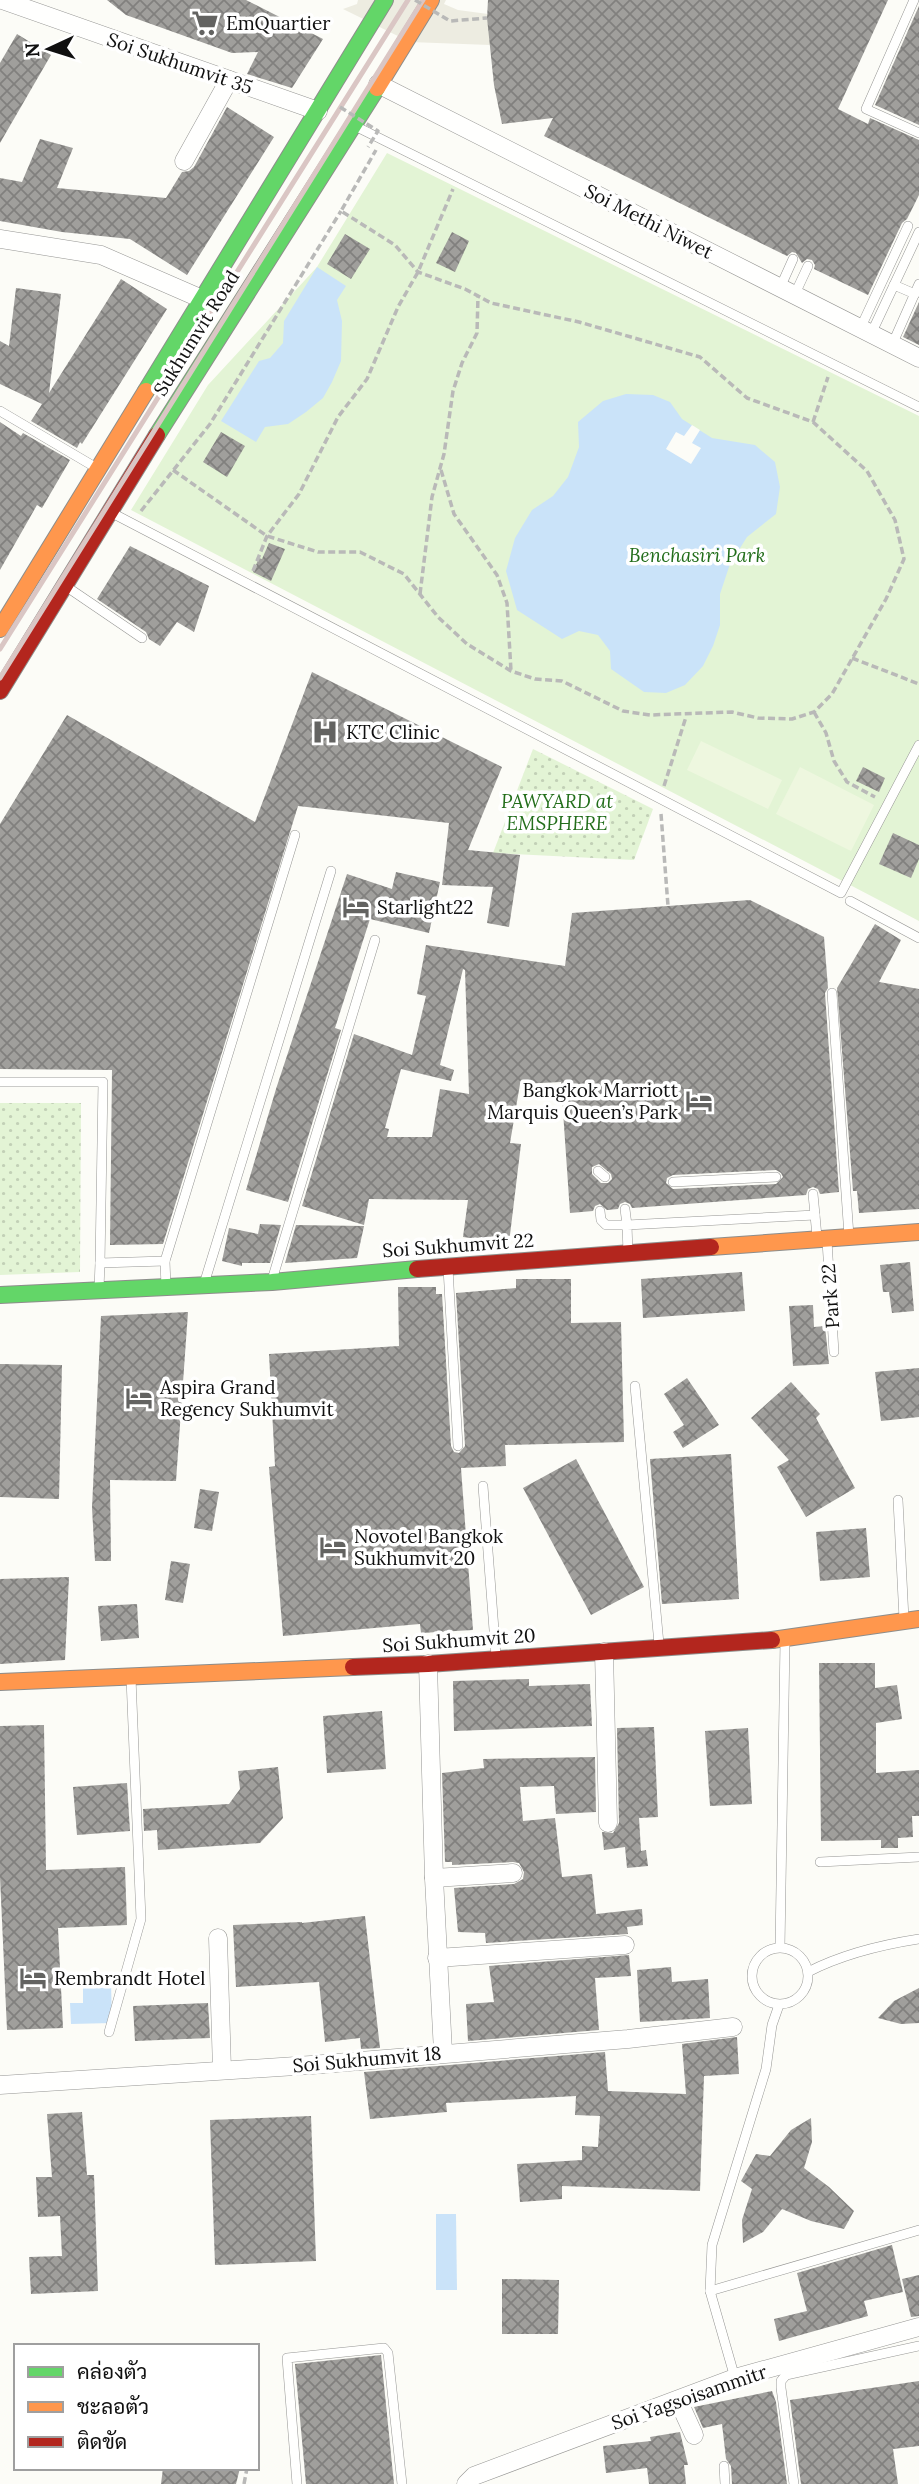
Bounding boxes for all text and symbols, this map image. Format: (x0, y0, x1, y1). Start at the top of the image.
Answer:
supermarket icon: EmQuartier (190, 8, 220, 38)
place label: EmQuartier (226, 11, 331, 35)
north arrow (14, 14, 84, 84)
street label: Soi Sukhumvit 35 (104, 27, 256, 99)
text: N (20, 42, 45, 58)
street label: Soi Methi Niwet (581, 178, 718, 264)
street label: Sukhumvit Road (148, 266, 244, 400)
park label: Benchasiri Park (629, 543, 765, 567)
hospital icon: KTC Clinic (310, 717, 340, 747)
place label: KTC Clinic (346, 720, 440, 744)
park label: PAWYARD at EMSPHERE (501, 789, 613, 835)
hotel icon: Starlight22 (341, 892, 371, 922)
place label: Starlight22 (377, 895, 473, 919)
place label: Bangkok Marriott Marquis Queen’s Park (487, 1078, 679, 1124)
hotel icon: Bangkok Marriott Marquis Queen’s Park (684, 1086, 714, 1116)
street label: Soi Sukhumvit 22 (381, 1228, 535, 1262)
street label: Park 22 (816, 1263, 844, 1329)
place label: Aspira Grand Regency Sukhumvit (159, 1375, 334, 1421)
hotel icon: Aspira Grand Regency Sukhumvit (124, 1383, 154, 1413)
place label: Novotel Bangkok Sukhumvit 20 (354, 1524, 504, 1570)
hotel icon: Novotel Bangkok Sukhumvit 20 (318, 1532, 348, 1562)
street label: Soi Sukhumvit 20 (382, 1623, 536, 1657)
hotel icon: Rembrandt Hotel (18, 1963, 48, 1993)
place label: Rembrandt Hotel (54, 1966, 206, 1990)
street label: Soi Sukhumvit 18 (292, 2041, 442, 2077)
legend (14, 2344, 259, 2470)
text: คล่องตัว (77, 2358, 147, 2385)
street label: Soi Yagsoisammitr (608, 2359, 771, 2435)
text: ชะลอตัว (77, 2393, 149, 2420)
text: ติดขัด (77, 2428, 127, 2455)

